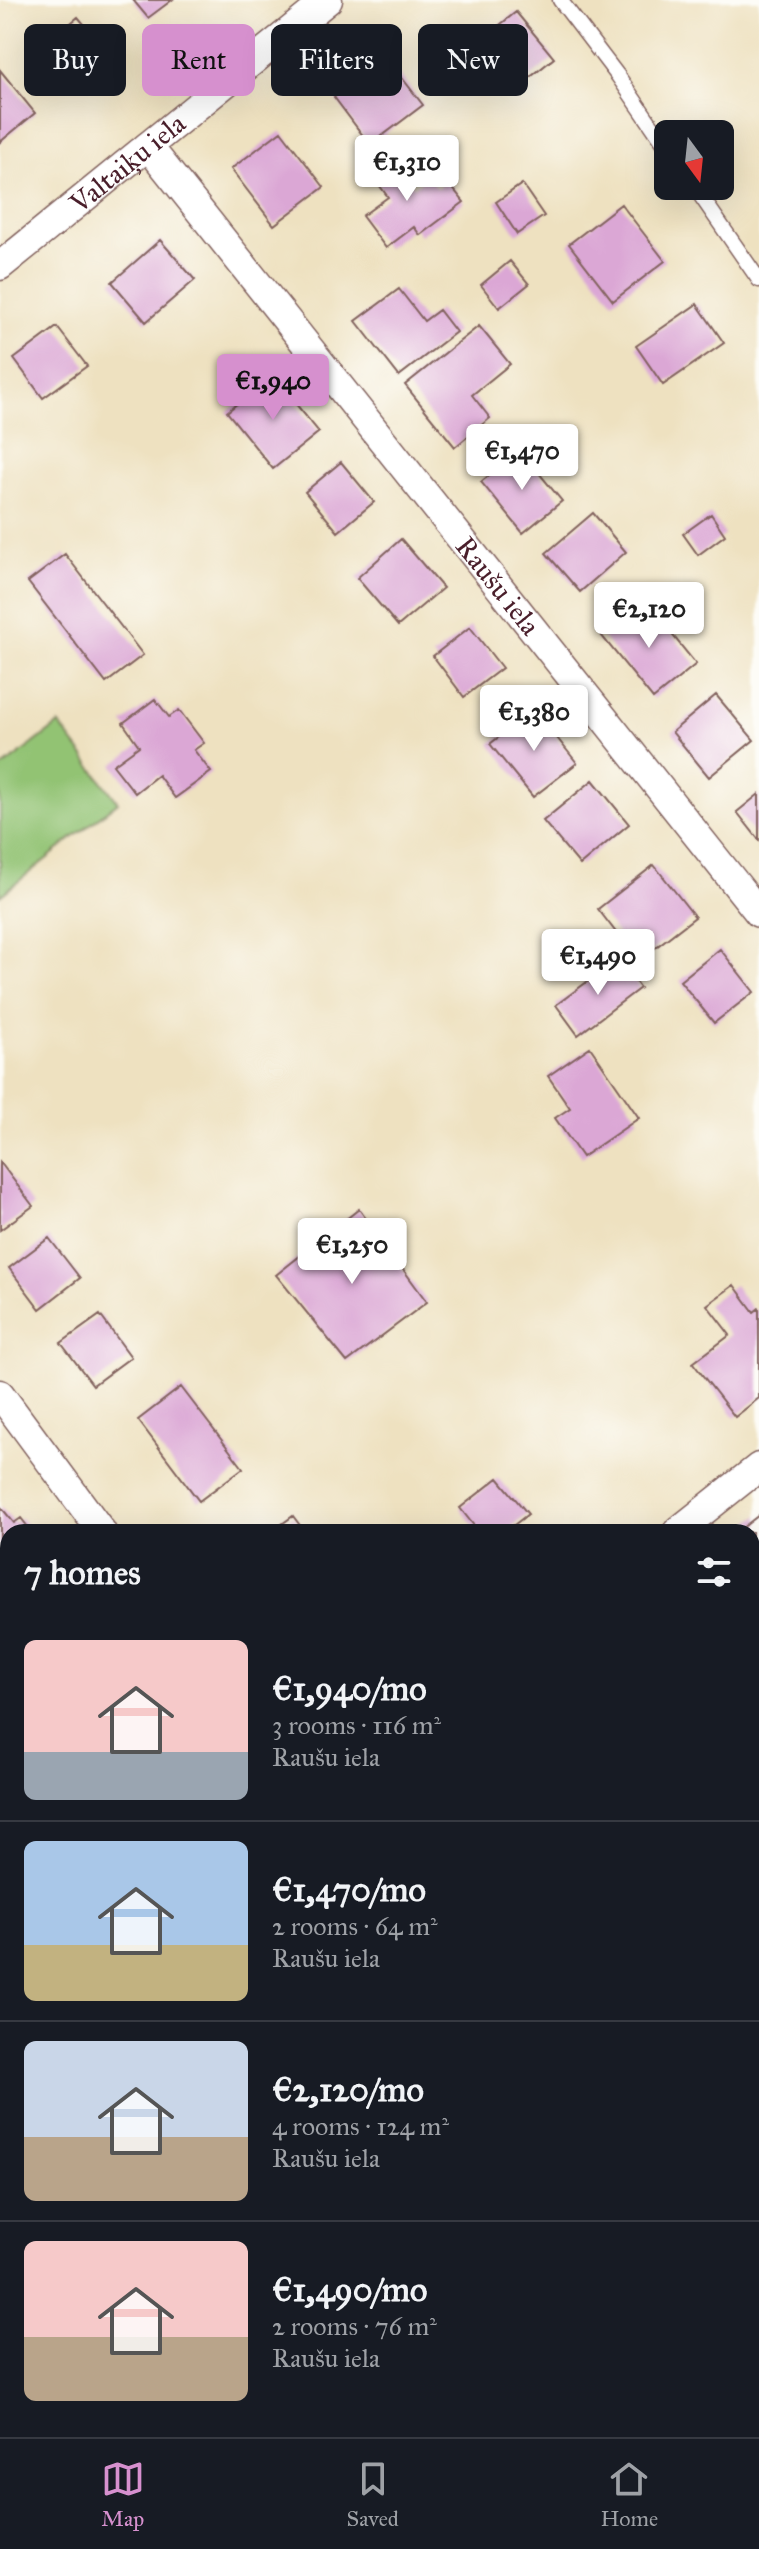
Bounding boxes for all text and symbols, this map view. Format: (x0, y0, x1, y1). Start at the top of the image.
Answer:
chip: Buy (24, 24, 126, 96)
chip: Rent (142, 24, 255, 96)
chip: Filters (271, 24, 402, 96)
chip: New (418, 24, 528, 96)
street label: Valtaiķu iela (62, 105, 192, 221)
north arrow (654, 120, 734, 200)
map controls (654, 120, 734, 200)
pin: €1,310 (342, 135, 472, 203)
text: €1,310 (373, 145, 441, 177)
pin: €1,940 (208, 354, 338, 422)
text: €1,940 (235, 364, 311, 396)
pin: €1,470 (457, 424, 587, 492)
text: €1,470 (484, 434, 560, 466)
street label: Raušu iela (448, 529, 548, 642)
pin: €2,120 (584, 582, 714, 650)
text: €2,120 (612, 592, 686, 624)
pin: €1,380 (469, 685, 599, 753)
text: €1,380 (498, 695, 570, 727)
pin: €1,490 (533, 929, 663, 997)
text: €1,490 (560, 939, 636, 971)
pin: €1,250 (287, 1218, 417, 1286)
text: €1,250 (316, 1228, 388, 1260)
icon: filters (692, 1550, 736, 1594)
text: 7 homes (24, 1552, 141, 1593)
text: €1,940/mo (272, 1668, 427, 1709)
icon: home (88, 1672, 184, 1768)
text: 3 rooms · 116 m² (272, 1709, 441, 1741)
text: Raušu iela (272, 1741, 380, 1773)
text: €1,470/mo (272, 1869, 426, 1910)
icon: home (88, 1873, 184, 1969)
text: 2 rooms · 64 m² (272, 1910, 438, 1942)
text: Raušu iela (272, 1942, 380, 1974)
text: €2,120/mo (272, 2069, 424, 2110)
icon: home (88, 2073, 184, 2169)
text: 4 rooms · 124 m² (272, 2110, 449, 2142)
text: Raušu iela (272, 2142, 380, 2174)
text: €1,490/mo (272, 2269, 427, 2310)
icon: home (88, 2273, 184, 2369)
text: 2 rooms · 76 m² (272, 2310, 437, 2342)
text: Raušu iela (272, 2342, 380, 2374)
tab: Map (101, 2457, 145, 2532)
tab: Saved (347, 2457, 399, 2532)
tab: Home (601, 2457, 658, 2532)

